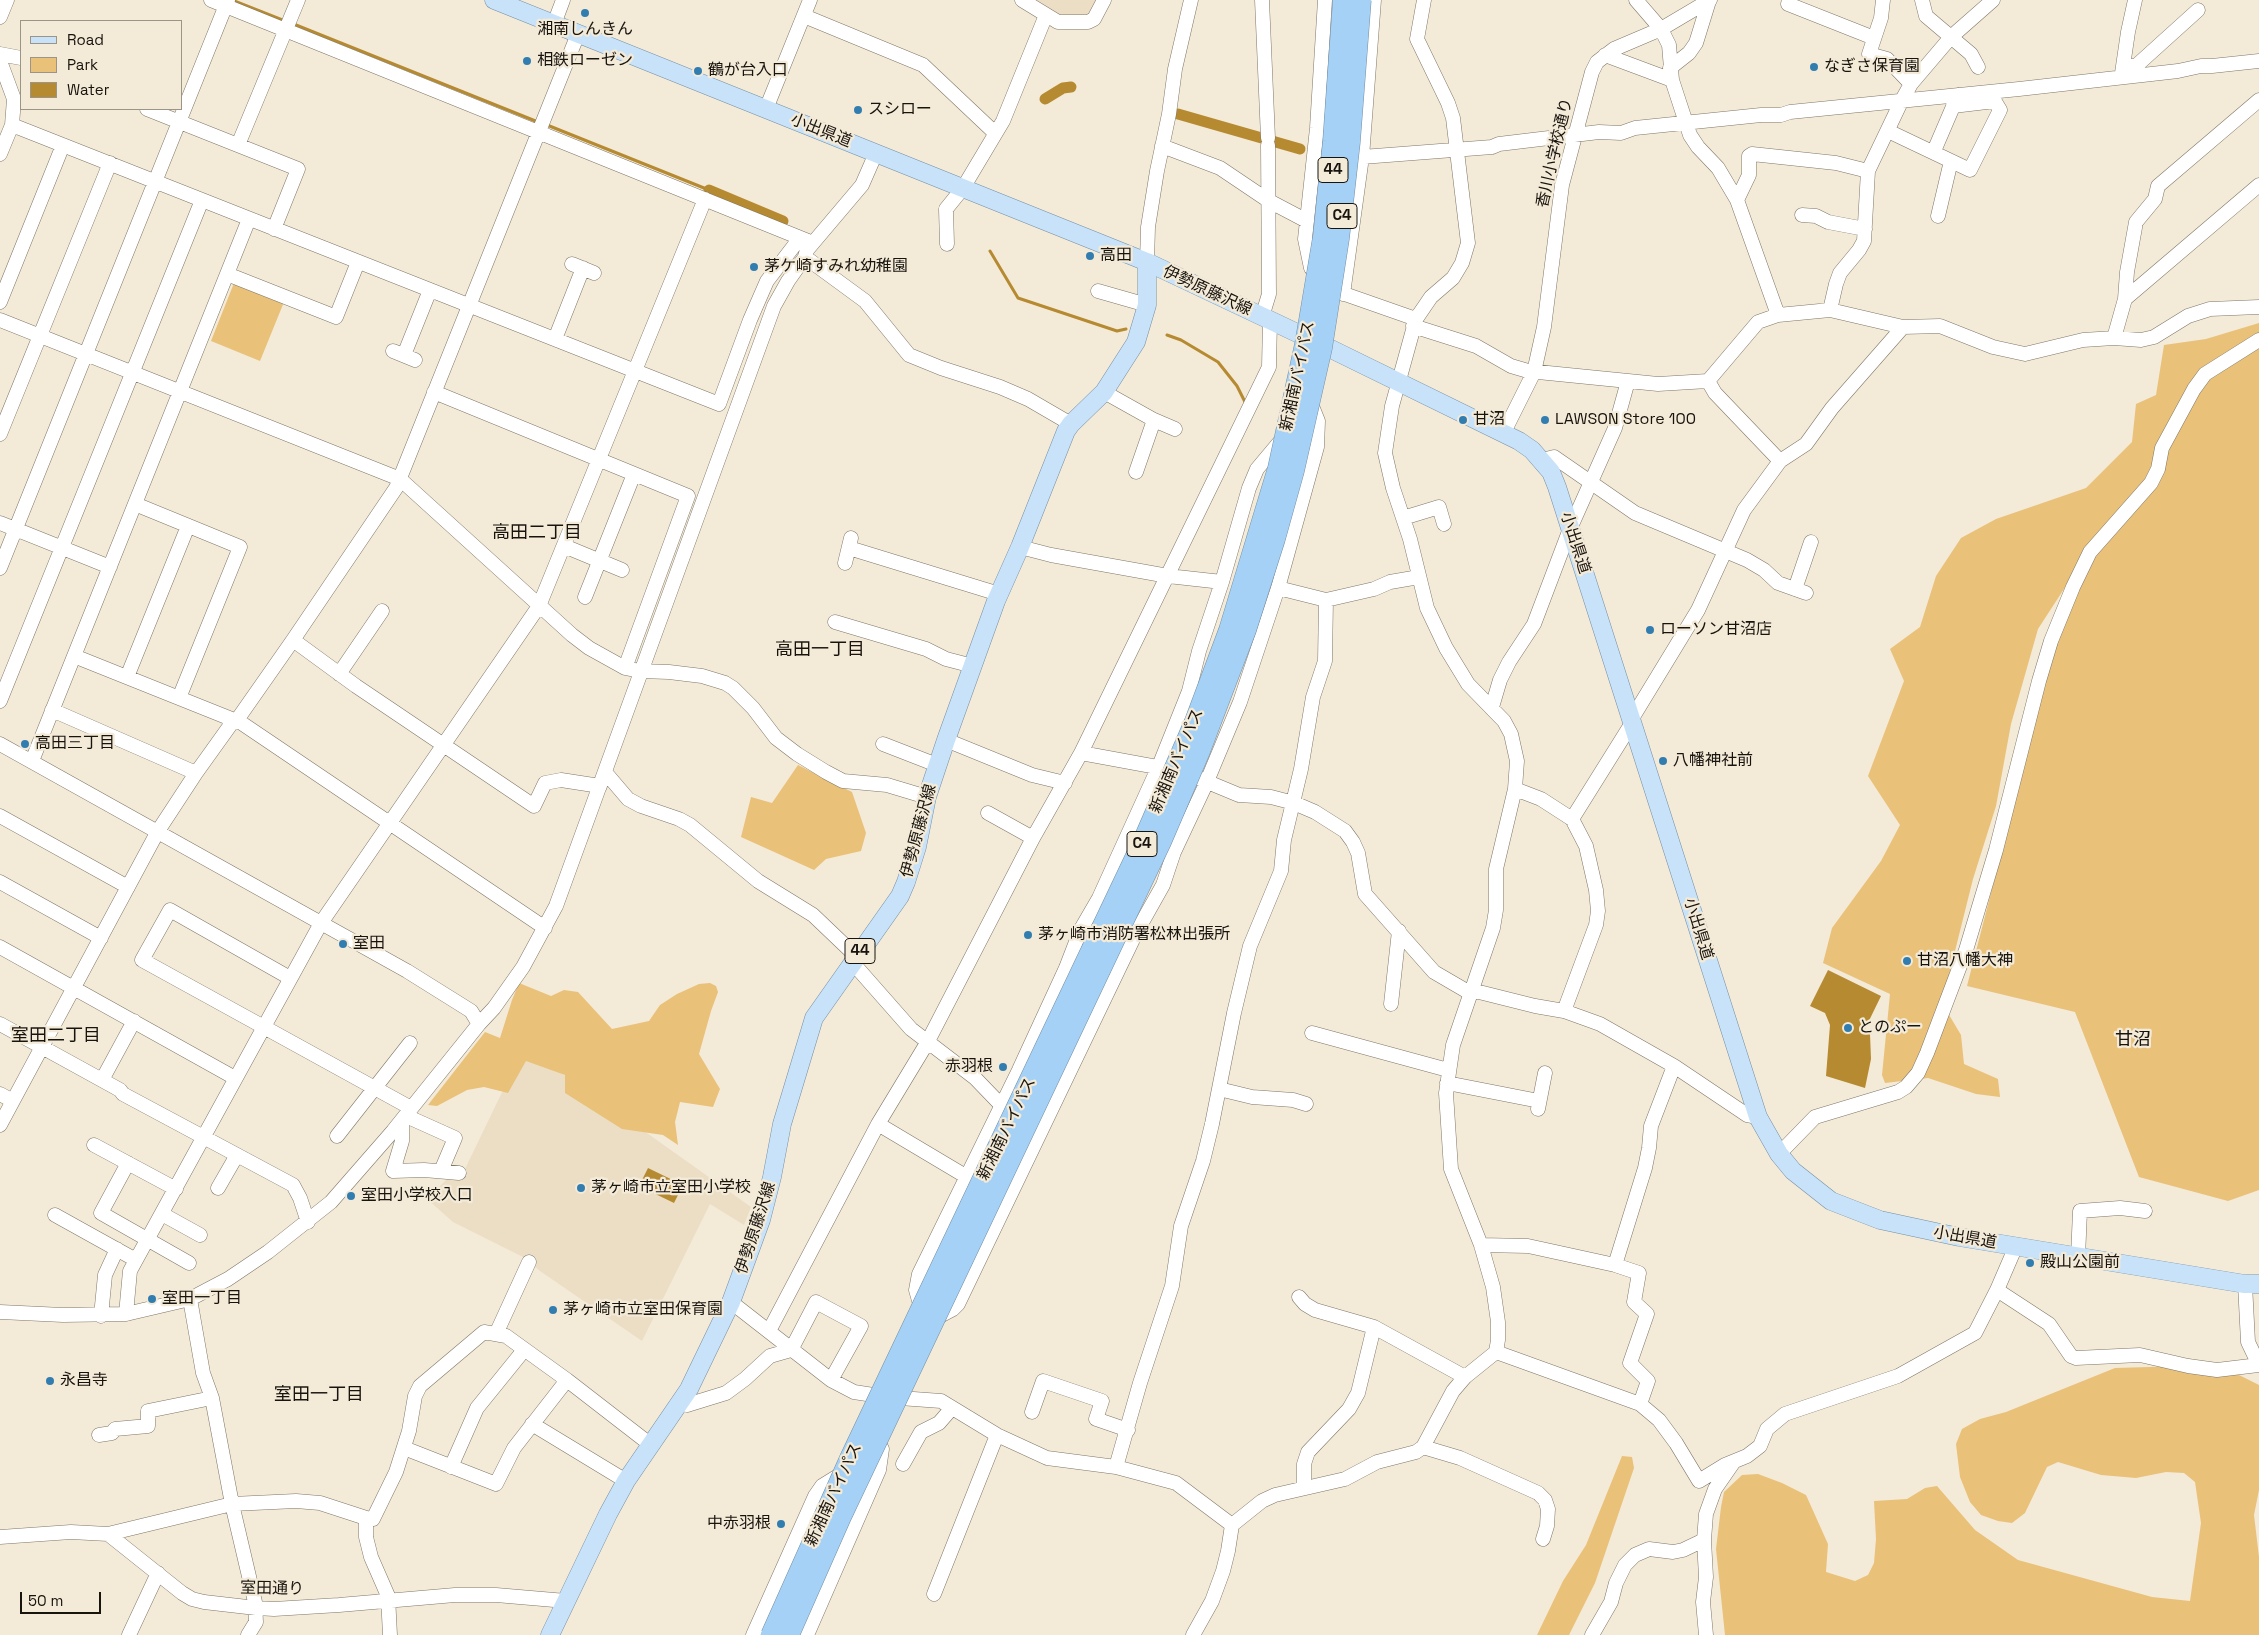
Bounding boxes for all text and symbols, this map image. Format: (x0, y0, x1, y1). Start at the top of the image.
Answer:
marker: 湘南しんきん (579, 7, 591, 19)
legend (20, 20, 182, 110)
place label: 湘南しんきん (537, 20, 633, 40)
text: Road (67, 30, 104, 49)
place label: 相鉄ローゼン (537, 51, 633, 71)
text: Park (67, 55, 98, 74)
marker: 相鉄ローゼン (521, 55, 533, 67)
place label: なぎさ保育園 (1824, 57, 1920, 77)
place label: 鶴が台入口 (708, 61, 788, 81)
marker: なぎさ保育園 (1808, 61, 1820, 73)
marker: 鶴が台入口 (692, 65, 704, 77)
text: Water (67, 80, 109, 99)
street label: 香川小学校通り (1533, 96, 1577, 210)
place label: スシロー (868, 100, 932, 120)
marker: スシロー (852, 104, 864, 116)
street label: 小出県道 (788, 110, 854, 152)
road number: 44 (1318, 158, 1348, 182)
road number: C4 (1327, 204, 1357, 228)
place label: 高田 (1100, 246, 1132, 266)
marker: 高田 (1084, 250, 1096, 262)
place label: 茅ケ崎すみれ幼稚園 (764, 257, 908, 277)
marker: 茅ケ崎すみれ幼稚園 (748, 261, 760, 273)
street label: 伊勢原藤沢線 (1159, 262, 1255, 320)
street label: 新湘南バイパス (1277, 319, 1319, 433)
place label: 甘沼 (1473, 410, 1505, 430)
place label: LAWSON Store 100 (1555, 410, 1696, 430)
marker: 甘沼 (1457, 414, 1469, 426)
marker: LAWSON Store 100 (1539, 414, 1551, 426)
street label: 小出県道 (1556, 510, 1594, 576)
district label: 高田二丁目 (492, 522, 582, 544)
place label: ローソン甘沼店 (1660, 620, 1772, 640)
marker: ローソン甘沼店 (1644, 624, 1656, 636)
district label: 高田一丁目 (775, 639, 865, 661)
street label: 新湘南バイパス (1146, 706, 1208, 816)
place label: 高田三丁目 (35, 734, 115, 754)
marker: 高田三丁目 (19, 738, 31, 750)
place label: 八幡神社前 (1673, 751, 1753, 771)
marker: 八幡神社前 (1657, 755, 1669, 767)
street label: 伊勢原藤沢線 (897, 782, 941, 880)
road number: C4 (1127, 832, 1157, 856)
street label: 小出県道 (1679, 896, 1717, 962)
place label: 茅ヶ崎市消防署松林出張所 (1038, 925, 1230, 945)
marker: 茅ヶ崎市消防署松林出張所 (1022, 929, 1034, 941)
place label: 室田 (353, 934, 385, 954)
marker: 室田 (337, 938, 349, 950)
road number: 44 (845, 938, 875, 964)
place label: 甘沼八幡大神 (1917, 951, 2013, 971)
marker: 甘沼八幡大神 (1901, 955, 1913, 967)
place label: とのぷー (1858, 1018, 1922, 1038)
marker: とのぷー (1842, 1022, 1854, 1034)
district label: 室田二丁目 (11, 1025, 101, 1047)
district label: 甘沼 (2115, 1029, 2151, 1051)
place label: 赤羽根 (945, 1057, 993, 1077)
marker: 赤羽根 (997, 1061, 1009, 1073)
street label: 新湘南バイパス (974, 1074, 1040, 1184)
place label: 茅ヶ崎市立室田小学校 (591, 1178, 751, 1198)
street label: 伊勢原藤沢線 (732, 1179, 780, 1277)
marker: 茅ヶ崎市立室田小学校 (575, 1182, 587, 1194)
place label: 室田小学校入口 (361, 1186, 473, 1206)
marker: 室田小学校入口 (345, 1190, 357, 1202)
street label: 小出県道 (1932, 1223, 1998, 1253)
place label: 殿山公園前 (2040, 1253, 2120, 1273)
marker: 殿山公園前 (2024, 1257, 2036, 1269)
place label: 室田一丁目 (162, 1289, 242, 1309)
marker: 室田一丁目 (146, 1293, 158, 1305)
place label: 茅ヶ崎市立室田保育園 (563, 1300, 723, 1320)
marker: 茅ヶ崎市立室田保育園 (547, 1304, 559, 1316)
place label: 永昌寺 (60, 1371, 108, 1391)
marker: 永昌寺 (44, 1375, 56, 1387)
district label: 室田一丁目 (274, 1384, 364, 1406)
street label: 新湘南バイパス (802, 1440, 866, 1550)
place label: 中赤羽根 (707, 1514, 771, 1534)
marker: 中赤羽根 (775, 1518, 787, 1530)
street label: 室田通り (240, 1579, 304, 1599)
scale bar (22, 1582, 104, 1614)
text: 50 m (28, 1591, 63, 1610)

